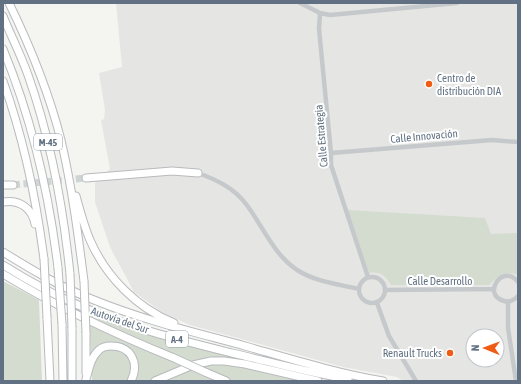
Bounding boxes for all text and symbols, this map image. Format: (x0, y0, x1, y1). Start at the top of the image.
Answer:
place label: Centro de distribución DIA (437, 72, 502, 97)
marker: Centro de distribución DIA (424, 79, 434, 89)
street label: Calle Estrategia (312, 104, 330, 168)
street label: Calle Innovación (390, 127, 458, 145)
road number: M-45 (34, 134, 62, 150)
street label: Calle Desarrollo (408, 275, 473, 287)
street label: Autovía del Sur (90, 305, 151, 336)
north arrow (465, 328, 505, 368)
road number: A-4 (166, 331, 188, 347)
text: N (469, 344, 481, 351)
place label: Renault Trucks (383, 347, 442, 359)
marker: Renault Trucks (445, 348, 455, 358)

